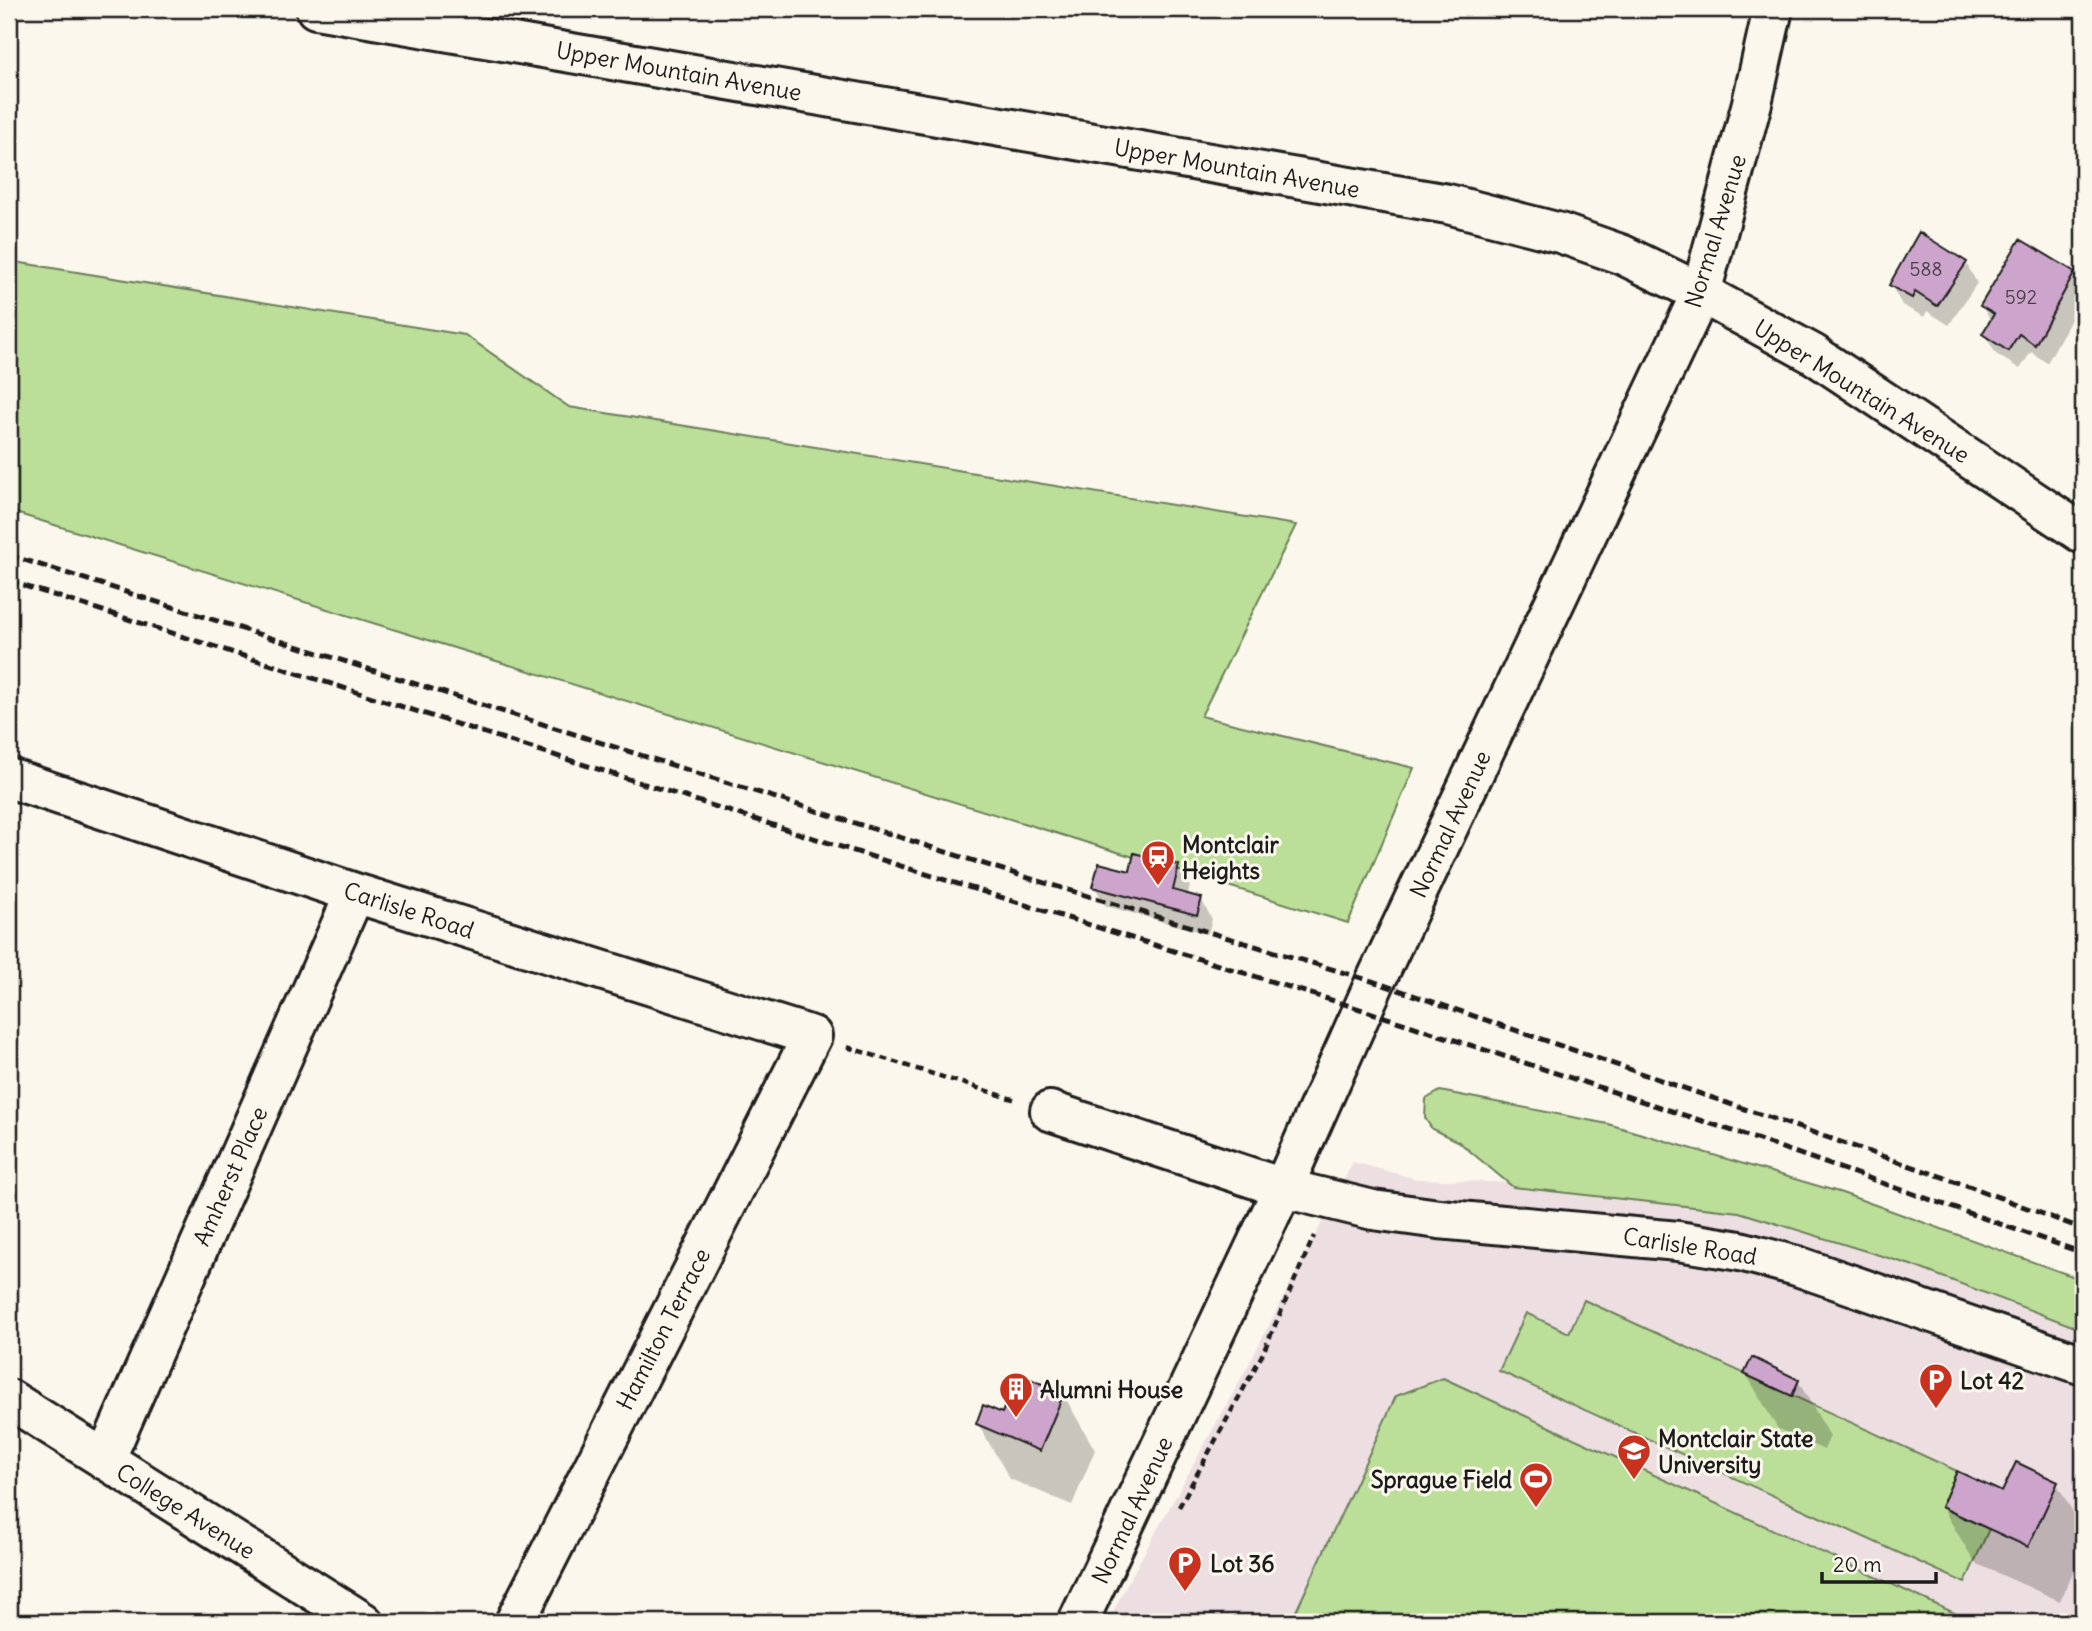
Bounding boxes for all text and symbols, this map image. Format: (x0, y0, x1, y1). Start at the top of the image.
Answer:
street label: Upper Mountain Avenue (554, 35, 804, 107)
street label: Upper Mountain Avenue (1112, 132, 1362, 204)
street label: Normal Avenue (1678, 151, 1752, 311)
house number: 588 (1910, 257, 1942, 281)
house number: 592 (2005, 285, 2037, 309)
street label: Upper Mountain Avenue (1749, 313, 1975, 469)
street label: Normal Avenue (1403, 746, 1497, 902)
place label: Montclair Heights (1182, 830, 1279, 885)
station icon: Montclair Heights (1139, 838, 1177, 887)
street label: Carlisle Road (340, 875, 478, 945)
street label: Amherst Place (186, 1102, 274, 1250)
street label: Carlisle Road (1621, 1221, 1759, 1271)
street label: Hamilton Terrace (610, 1243, 716, 1415)
parking icon: Lot 42 (1917, 1361, 1955, 1410)
place label: Lot 42 (1960, 1366, 2025, 1395)
building icon: Alumni House (997, 1370, 1035, 1419)
place label: Alumni House (1040, 1375, 1183, 1404)
place label: Montclair State University (1658, 1424, 1813, 1479)
street label: Normal Avenue (1085, 1432, 1179, 1588)
school or university icon: Montclair State University (1615, 1432, 1653, 1481)
street label: College Avenue (111, 1457, 261, 1565)
sports icon: Sprague Field (1517, 1460, 1555, 1509)
place label: Sprague Field (1371, 1465, 1512, 1494)
scale bar (1822, 1540, 1936, 1584)
parking icon: Lot 36 (1166, 1544, 1204, 1593)
place label: Lot 36 (1210, 1549, 1275, 1578)
text: 20 m (1833, 1551, 1882, 1578)

